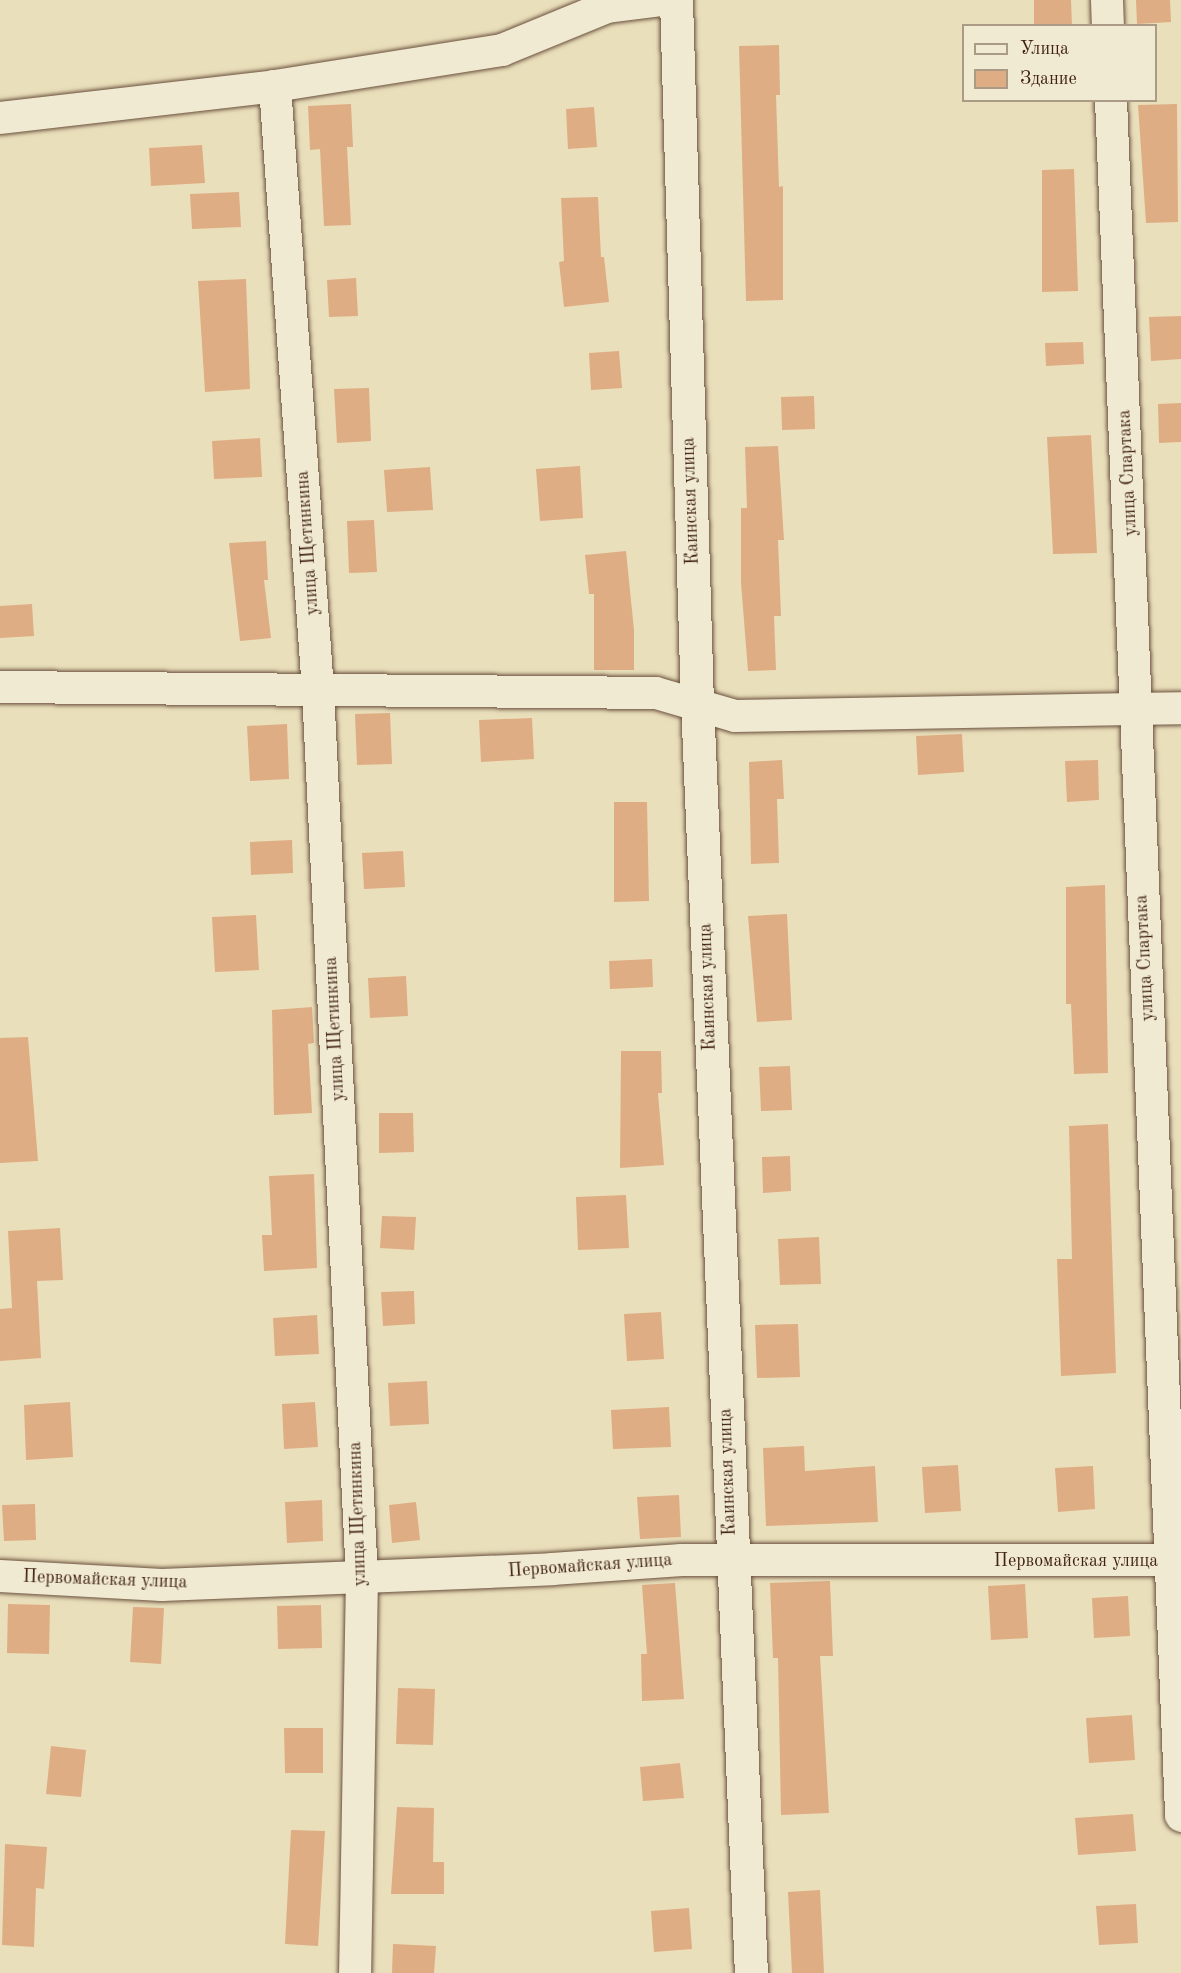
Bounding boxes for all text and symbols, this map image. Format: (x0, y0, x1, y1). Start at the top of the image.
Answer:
legend (962, 24, 1157, 102)
text: Улица (1020, 40, 1069, 58)
text: Здание (1020, 70, 1077, 88)
street label: улица Спартака (1114, 409, 1142, 537)
street label: Каинская улица (678, 437, 704, 565)
street label: улица Щетинкина (292, 470, 324, 616)
street label: улица Спартака (1131, 894, 1159, 1022)
street label: Каинская улица (695, 923, 721, 1051)
street label: улица Щетинкина (320, 956, 350, 1102)
street label: Каинская улица (715, 1408, 741, 1536)
street label: улица Щетинкина (345, 1441, 371, 1587)
street label: Первомайская улица (507, 1549, 673, 1583)
street label: Первомайская улица (994, 1550, 1158, 1572)
street label: Первомайская улица (22, 1566, 188, 1594)

